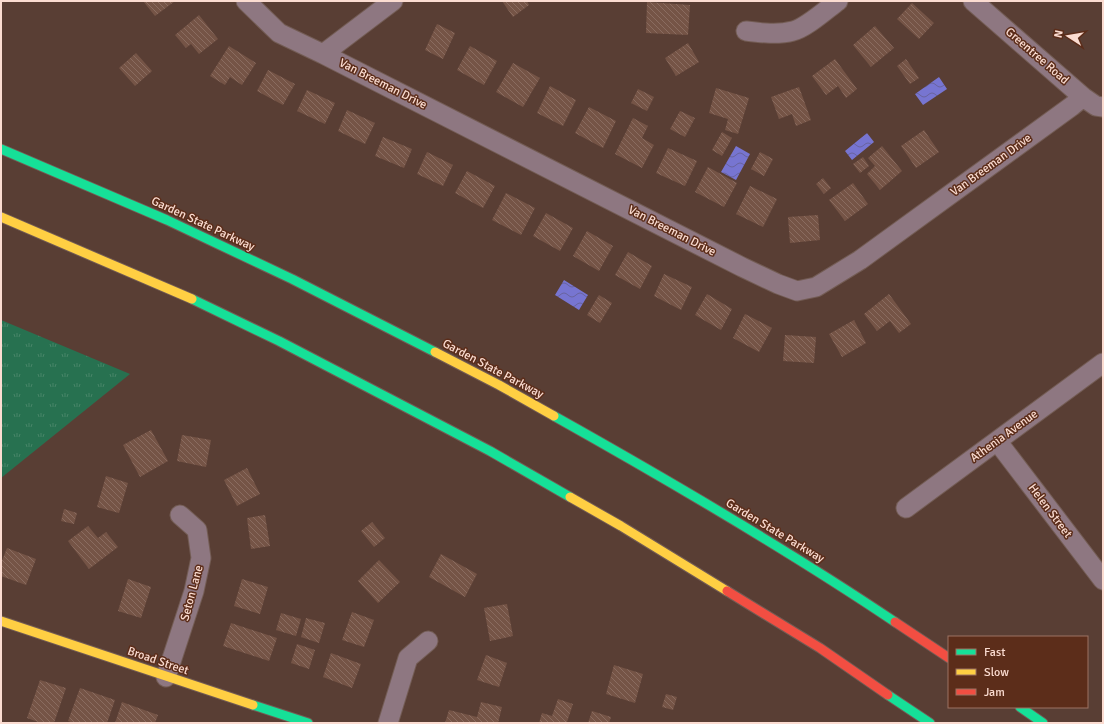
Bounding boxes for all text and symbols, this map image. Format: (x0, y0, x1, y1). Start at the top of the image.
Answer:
north arrow (1048, 16, 1088, 56)
street label: Greentree Road (1002, 24, 1072, 88)
text: N (1052, 29, 1066, 39)
street label: Van Breeman Drive (337, 55, 429, 113)
street label: Van Breeman Drive (947, 131, 1035, 199)
street label: Garden State Parkway (149, 193, 257, 255)
street label: Van Breeman Drive (626, 202, 718, 260)
street label: Garden State Parkway (440, 336, 546, 402)
street label: Athenia Avenue (967, 406, 1041, 466)
street label: Helen Street (1025, 481, 1075, 541)
street label: Garden State Parkway (723, 496, 827, 567)
street label: Seton Lane (177, 564, 207, 622)
legend (948, 636, 1088, 708)
street label: Broad Street (125, 644, 191, 678)
text: Fast (984, 645, 1005, 660)
text: Slow (984, 665, 1009, 680)
text: Jam (984, 685, 1005, 700)

